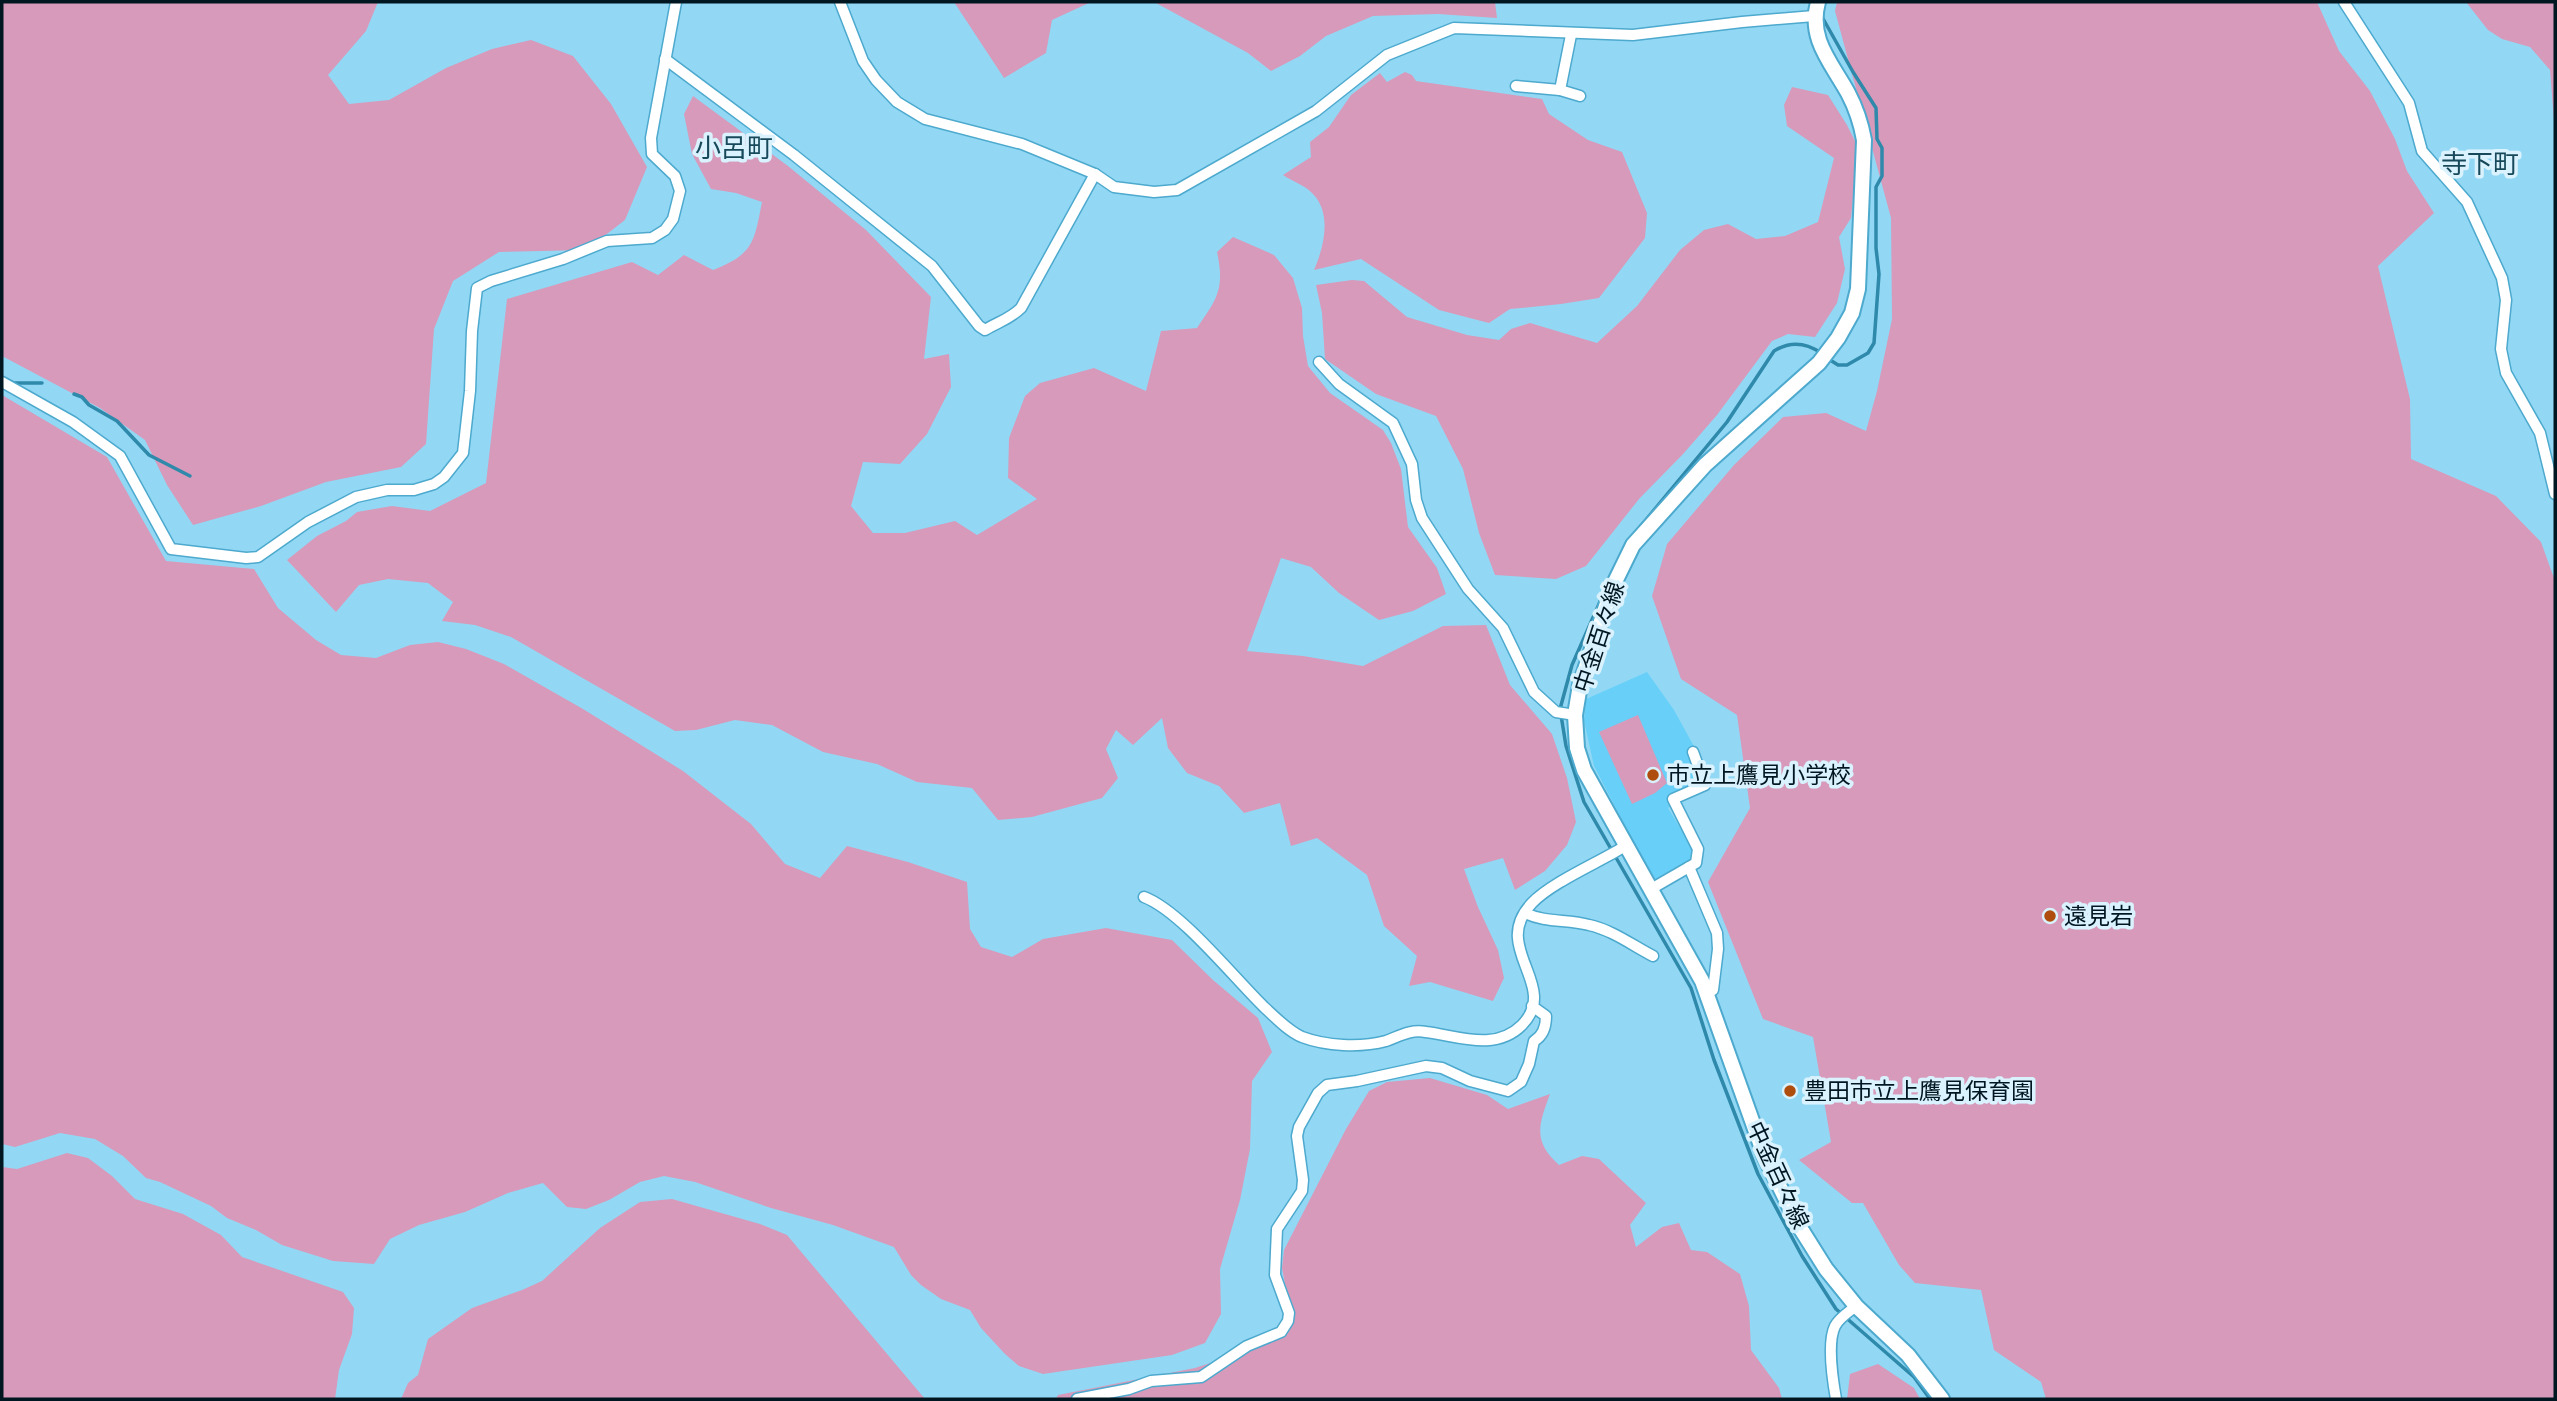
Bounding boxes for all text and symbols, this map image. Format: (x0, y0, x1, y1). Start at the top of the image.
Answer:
district label: 小呂町 (695, 133, 773, 163)
district label: 寺下町 (2441, 149, 2519, 179)
street label: 中金百々線 (1569, 578, 1629, 696)
place label: 市立上鷹見小学校 (1667, 762, 1851, 788)
marker: 市立上鷹見小学校 (1645, 767, 1661, 783)
place label: 遠見岩 (2064, 903, 2133, 929)
marker: 遠見岩 (2042, 908, 2058, 924)
place label: 豊田市立上鷹見保育園 (1804, 1078, 2034, 1104)
marker: 豊田市立上鷹見保育園 (1782, 1083, 1798, 1099)
street label: 中金百々線 (1742, 1117, 1814, 1233)

